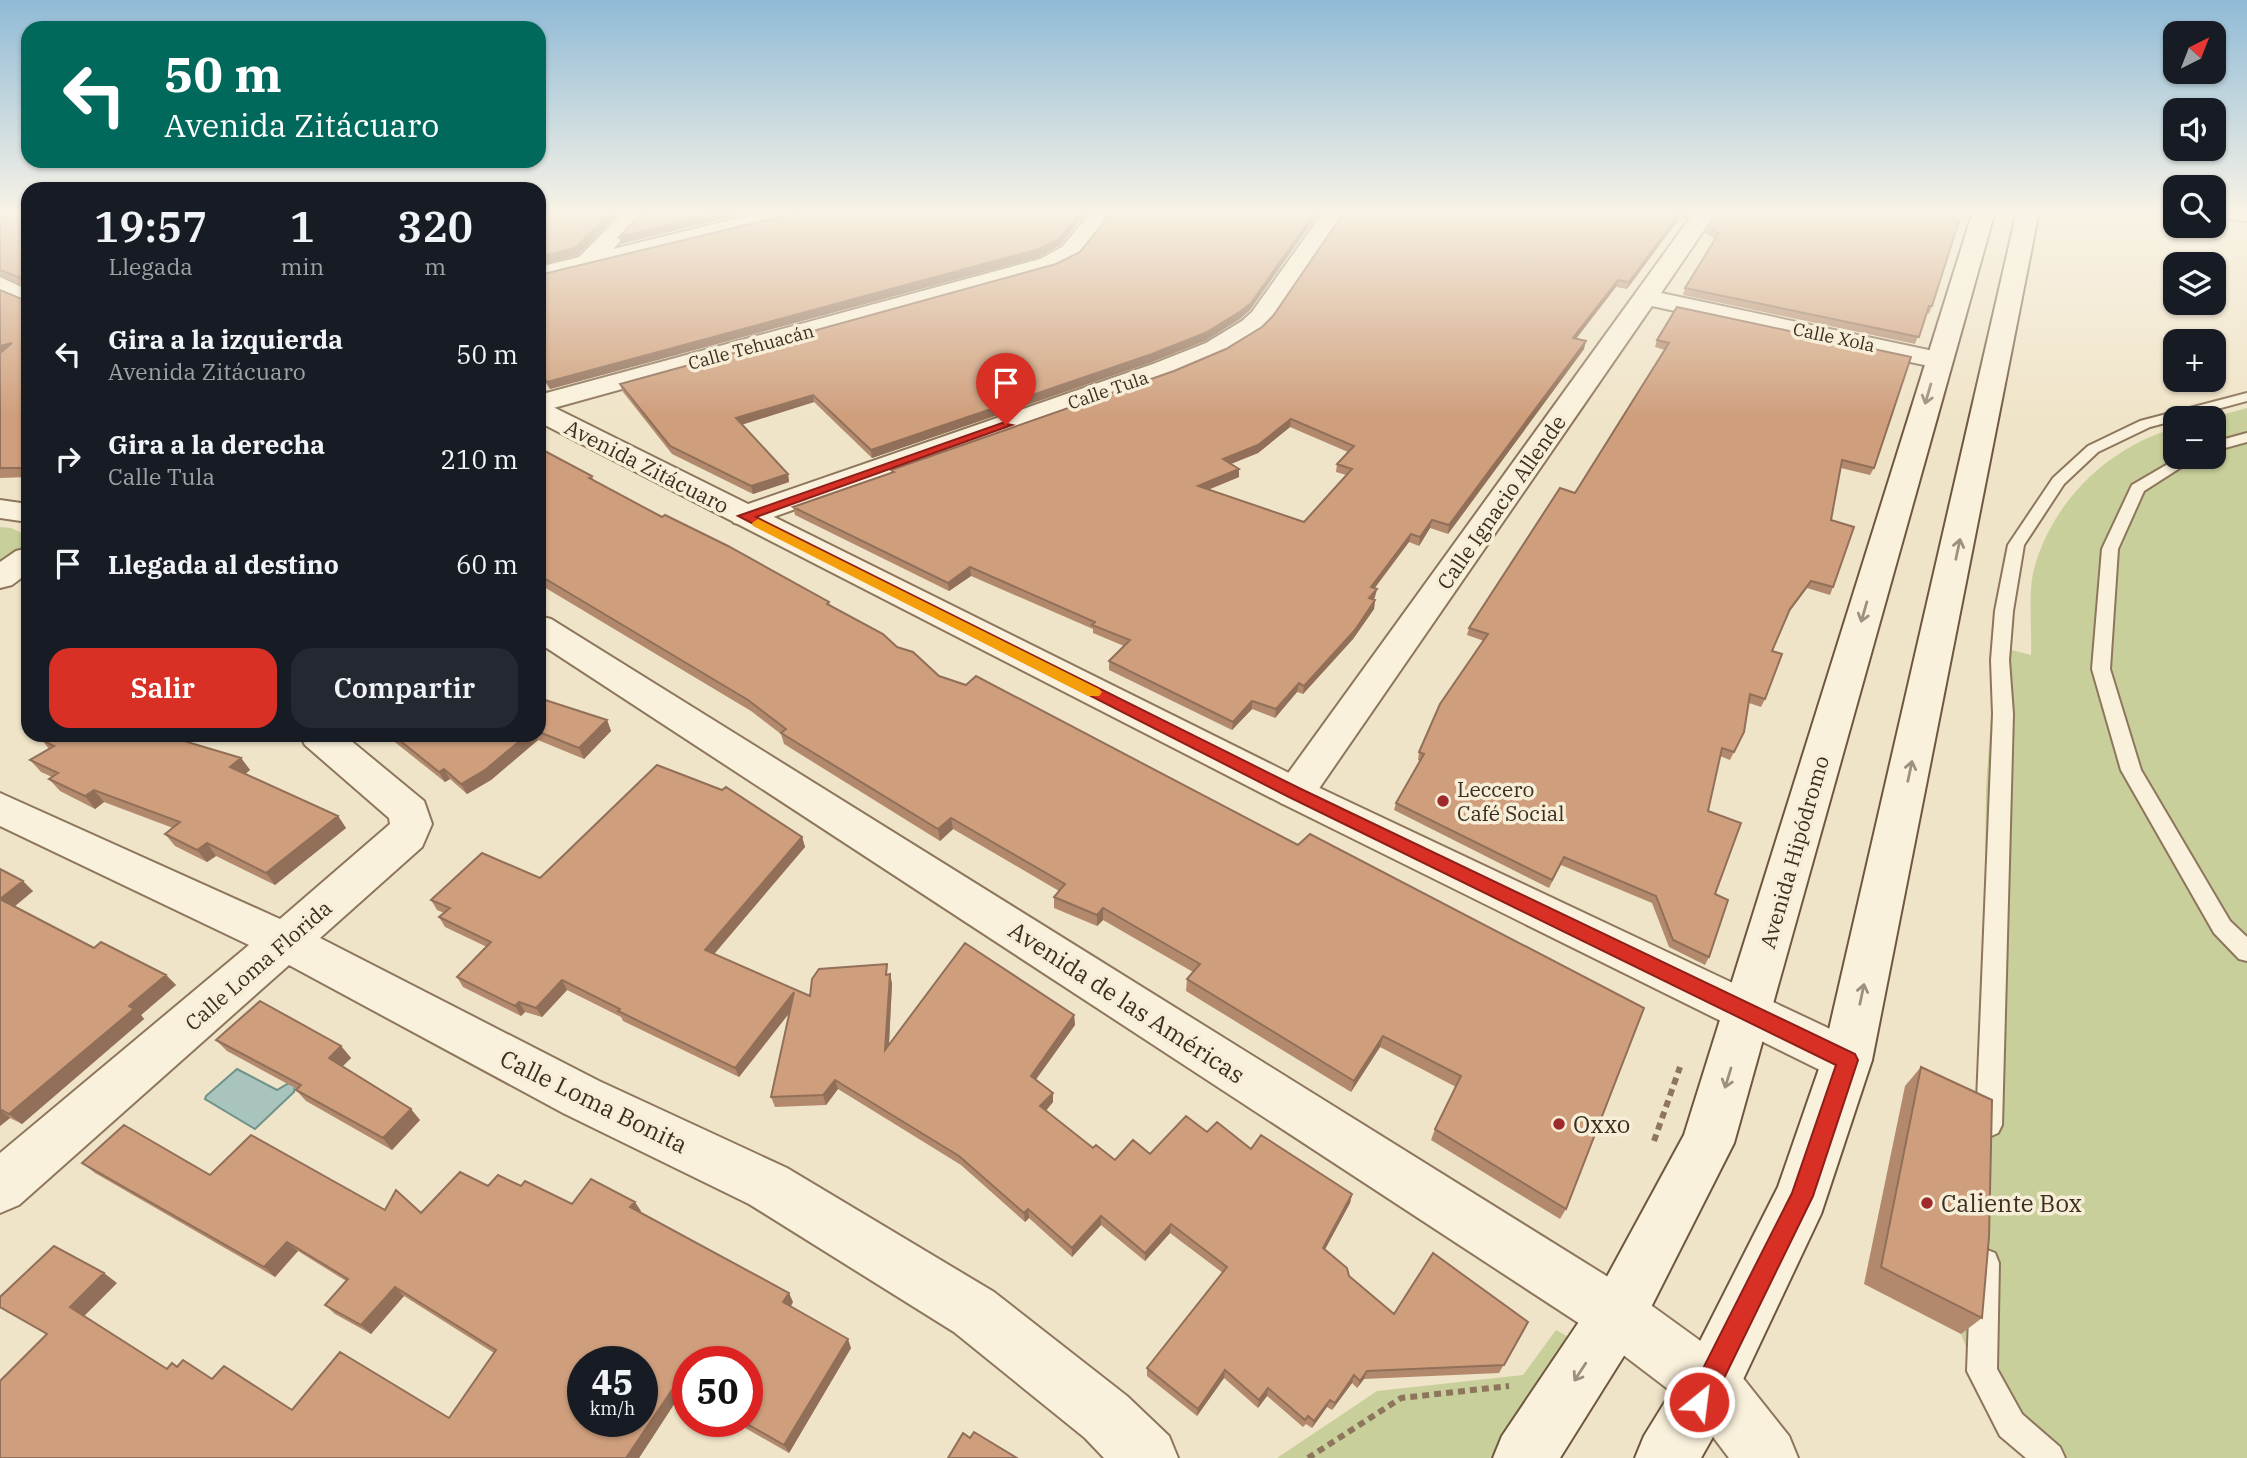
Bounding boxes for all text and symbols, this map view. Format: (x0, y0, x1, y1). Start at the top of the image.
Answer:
north arrow (2163, 21, 2226, 84)
map controls (2163, 21, 2226, 469)
text: 50 m (164, 42, 282, 105)
icon: left (49, 49, 140, 140)
button: sound (2163, 98, 2226, 161)
text: Avenida Zitácuaro (164, 104, 439, 146)
button: search (2163, 175, 2226, 238)
text: 19:57 (94, 199, 207, 254)
text: 1 (290, 199, 315, 254)
text: 320 (397, 199, 473, 254)
text: Llegada (108, 251, 193, 281)
text: min (280, 251, 324, 281)
text: m (424, 251, 446, 281)
button: layers (2163, 252, 2226, 315)
street label: Calle Xola (1791, 317, 1877, 357)
street label: Calle Tehuacán (686, 319, 816, 375)
text: Gira a la izquierda (108, 322, 343, 356)
button: + (2163, 329, 2226, 392)
icon: left (49, 335, 87, 373)
text: 50 m (456, 337, 518, 371)
pin (976, 353, 1036, 425)
text: Avenida Zitácuaro (108, 356, 306, 386)
icon: arrive (987, 364, 1025, 402)
street label: Calle Tula (1065, 365, 1151, 414)
one-way arrow (1921, 383, 1934, 405)
button: − (2163, 406, 2226, 469)
street label: Calle Ignacio Allende (1430, 409, 1572, 595)
street label: Avenida Zitácuaro (560, 413, 734, 519)
text: Gira a la derecha (108, 427, 325, 461)
icon: right (49, 440, 87, 478)
text: 210 m (440, 442, 518, 476)
text: Calle Tula (108, 461, 215, 491)
one-way arrow (1951, 538, 1965, 561)
icon: arrive (49, 545, 87, 583)
text: Llegada al destino (108, 547, 339, 581)
text: 60 m (456, 547, 518, 581)
one-way arrow (1857, 601, 1870, 623)
button: Salir (49, 648, 277, 728)
button: Compartir (291, 648, 518, 728)
street label: Avenida Hipódromo (1753, 752, 1835, 952)
one-way arrow (1903, 760, 1917, 783)
place label: Leccero Café Social (1457, 775, 1565, 827)
marker: Leccero Café Social (1435, 793, 1451, 809)
street label: Calle Loma Florida (179, 894, 337, 1036)
street label: Avenida de las Américas (1003, 914, 1251, 1090)
one-way arrow (1855, 983, 1869, 1006)
street label: Calle Loma Bonita (495, 1042, 693, 1160)
one-way arrow (1720, 1067, 1733, 1089)
place label: Oxxo (1573, 1108, 1630, 1140)
marker: Oxxo (1551, 1116, 1567, 1132)
place label: Caliente Box (1941, 1187, 2082, 1219)
marker: Caliente Box (1919, 1195, 1935, 1211)
speed limit sign: 50 (672, 1346, 763, 1437)
text: 45 (591, 1359, 634, 1405)
one-way arrow (1572, 1362, 1586, 1382)
position arrow (1662, 1365, 1736, 1439)
text: km/h (590, 1397, 635, 1420)

